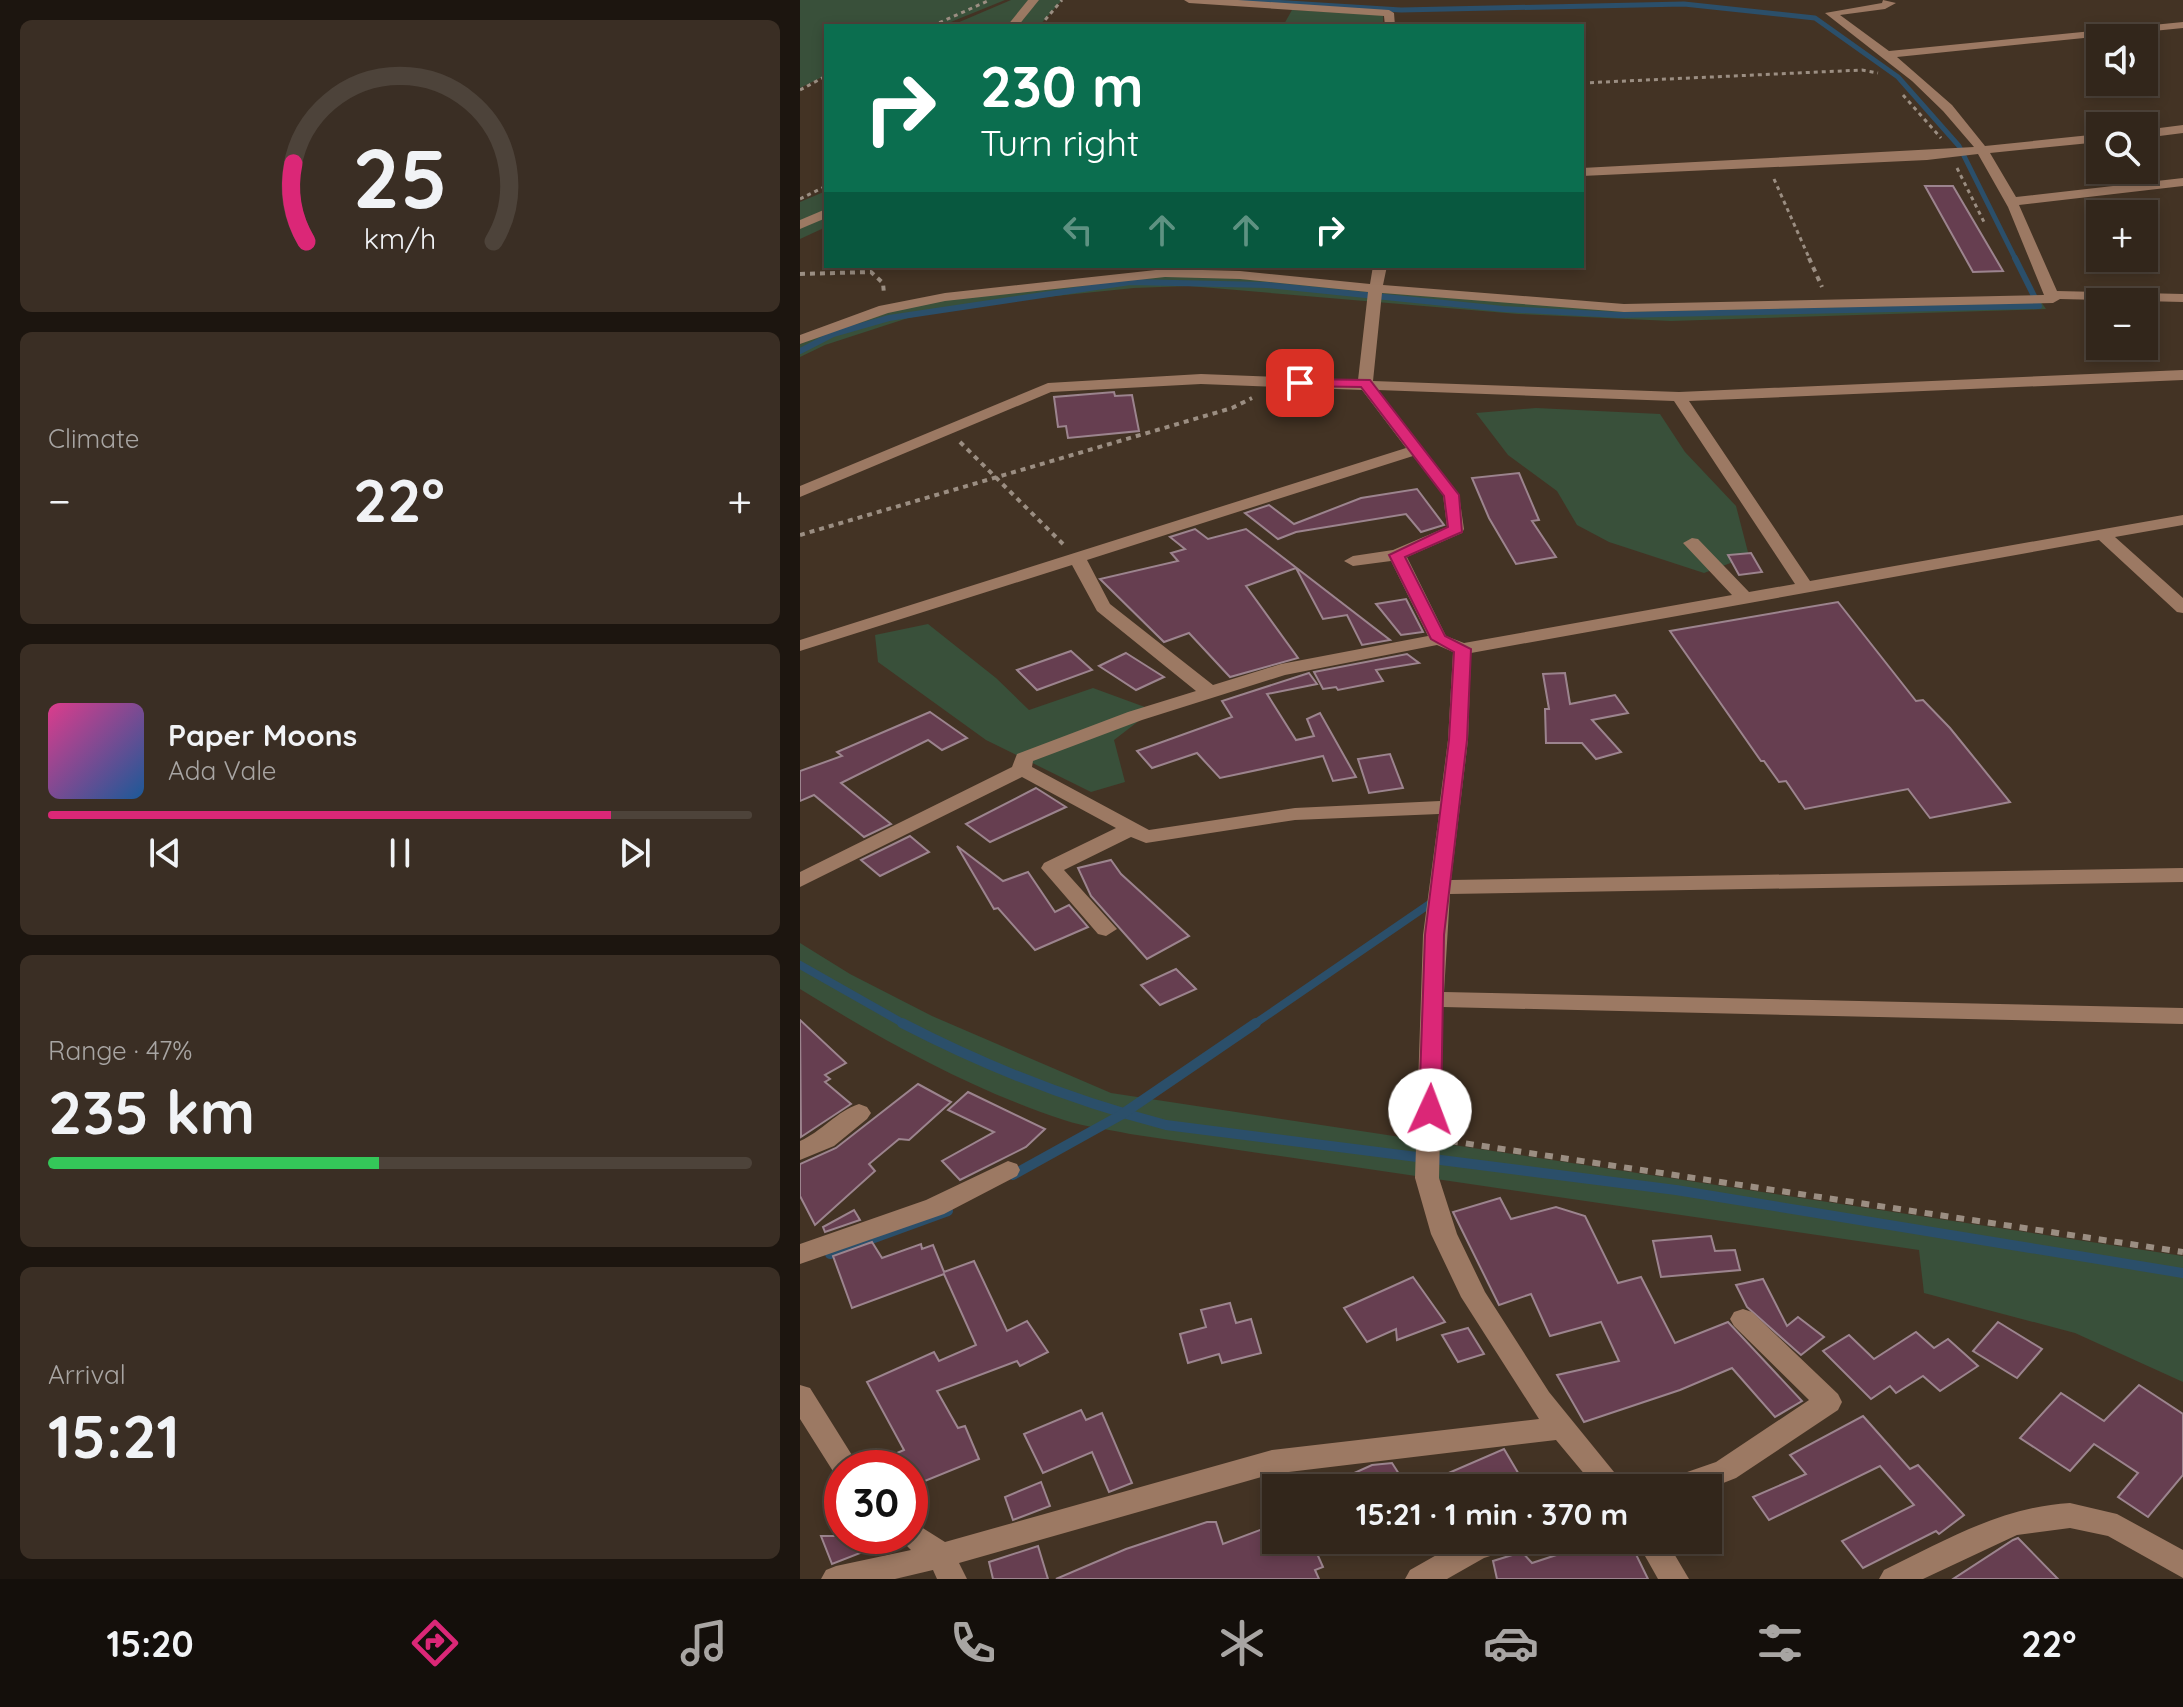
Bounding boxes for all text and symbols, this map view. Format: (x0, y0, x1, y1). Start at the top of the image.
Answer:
map controls (2086, 24, 2158, 360)
button: sound (2086, 24, 2158, 96)
text: 230 m (980, 51, 1144, 121)
icon: right (848, 56, 952, 160)
button: search (2086, 112, 2158, 184)
text: Turn right (980, 120, 1139, 165)
text: 25 (352, 124, 448, 228)
button: + (2086, 200, 2158, 272)
icon: left (1056, 208, 1100, 252)
icon: ahead (1140, 208, 1184, 252)
icon: ahead (1224, 208, 1268, 252)
icon: right (1308, 208, 1352, 252)
text: km/h (364, 220, 436, 256)
button: − (2086, 288, 2158, 360)
pin (1266, 349, 1334, 417)
icon: arrive (1278, 361, 1322, 405)
text: Climate (48, 422, 139, 455)
text: 22° (353, 462, 445, 537)
text: − (48, 473, 71, 528)
text: + (727, 473, 752, 528)
text: Paper Moons (168, 716, 357, 754)
text: Ada Vale (168, 754, 277, 787)
icon: previous (143, 831, 187, 875)
icon: pause (378, 831, 422, 875)
icon: next (613, 831, 657, 875)
text: Range · 47% (48, 1034, 192, 1067)
position arrow (1388, 1068, 1472, 1152)
text: 235 km (48, 1074, 255, 1149)
text: Arrival (48, 1358, 126, 1391)
text: 15:21 (48, 1398, 180, 1473)
speed limit sign: 30 (824, 1450, 928, 1554)
text: 15:21 · 1 min · 370 m (1356, 1495, 1628, 1533)
icon: directions (407, 1615, 463, 1671)
icon: music (676, 1615, 732, 1671)
icon: phone (945, 1615, 1001, 1671)
icon: climate (1214, 1615, 1270, 1671)
icon: car (1483, 1615, 1539, 1671)
icon: filters (1752, 1615, 1808, 1671)
text: 15:20 (107, 1621, 194, 1666)
text: 22° (2021, 1621, 2076, 1666)

